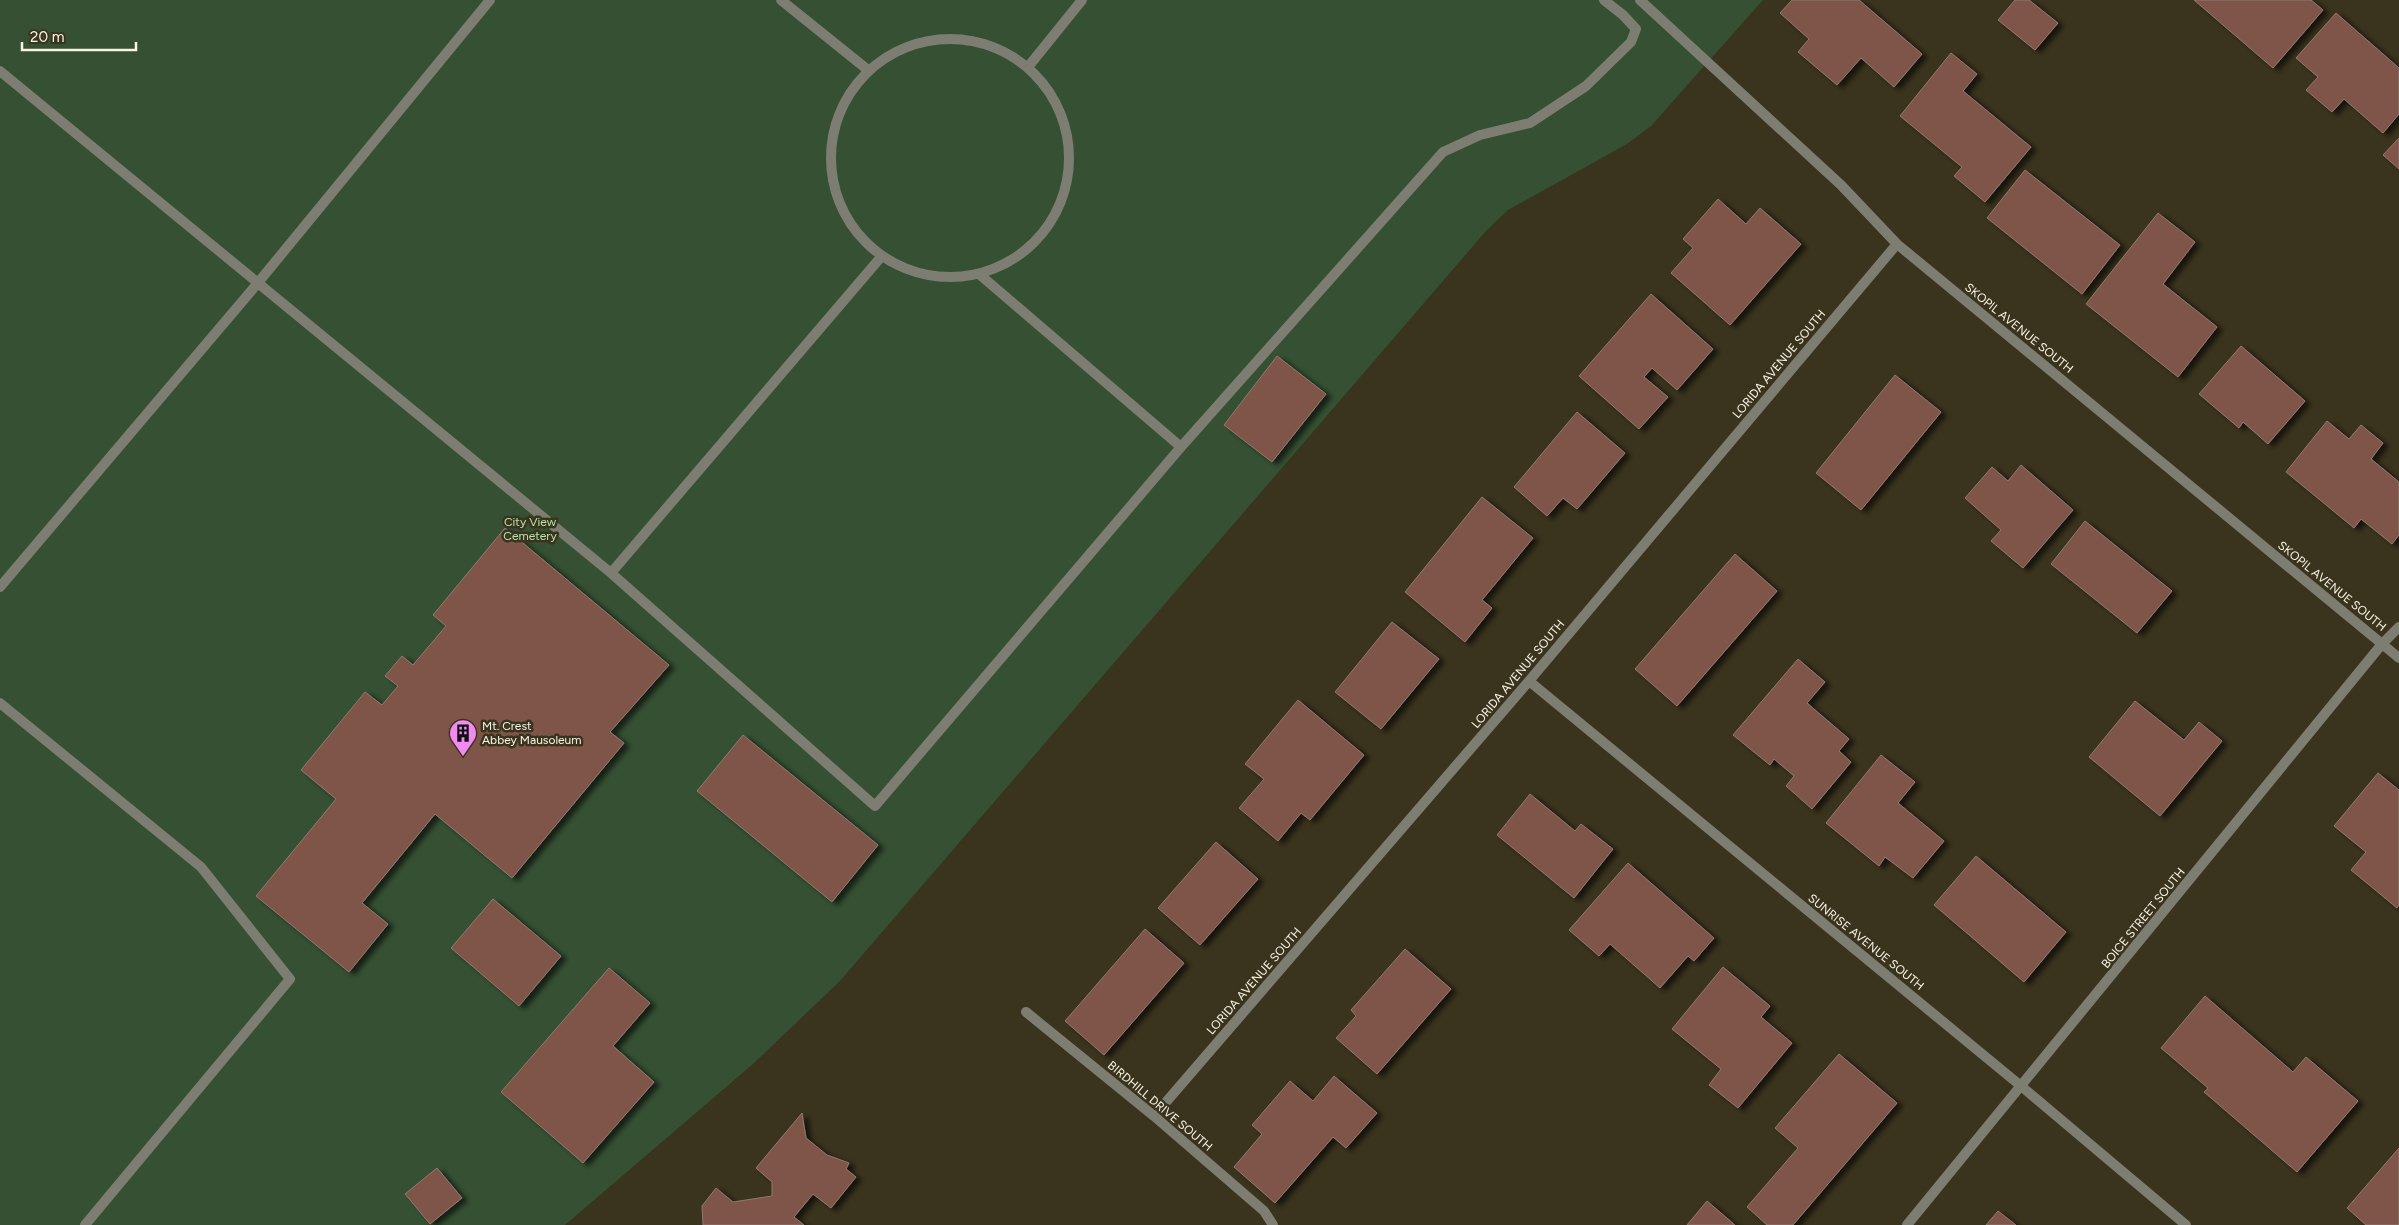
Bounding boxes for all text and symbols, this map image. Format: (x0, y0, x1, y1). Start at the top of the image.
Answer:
scale bar (22, 20, 136, 52)
text: 20 m (30, 28, 64, 46)
street label: SKOPIL AVENUE SOUTH (1962, 280, 2076, 376)
street label: LORIDA AVENUE SOUTH (1730, 307, 1828, 421)
park label: City View Cemetery (503, 515, 557, 543)
street label: SKOPIL AVENUE SOUTH (2275, 538, 2389, 634)
street label: LORIDA AVENUE SOUTH (1469, 617, 1567, 731)
building icon: Mt. Crest Abbey Mausoleum (448, 718, 478, 757)
place label: Mt. Crest Abbey Mausoleum (482, 719, 581, 747)
street label: BOICE STREET SOUTH (2098, 865, 2188, 971)
street label: SUNRISE AVENUE SOUTH (1805, 891, 1927, 993)
street label: LORIDA AVENUE SOUTH (1204, 925, 1304, 1037)
street label: BIRDHILL DRIVE SOUTH (1105, 1058, 1215, 1154)

